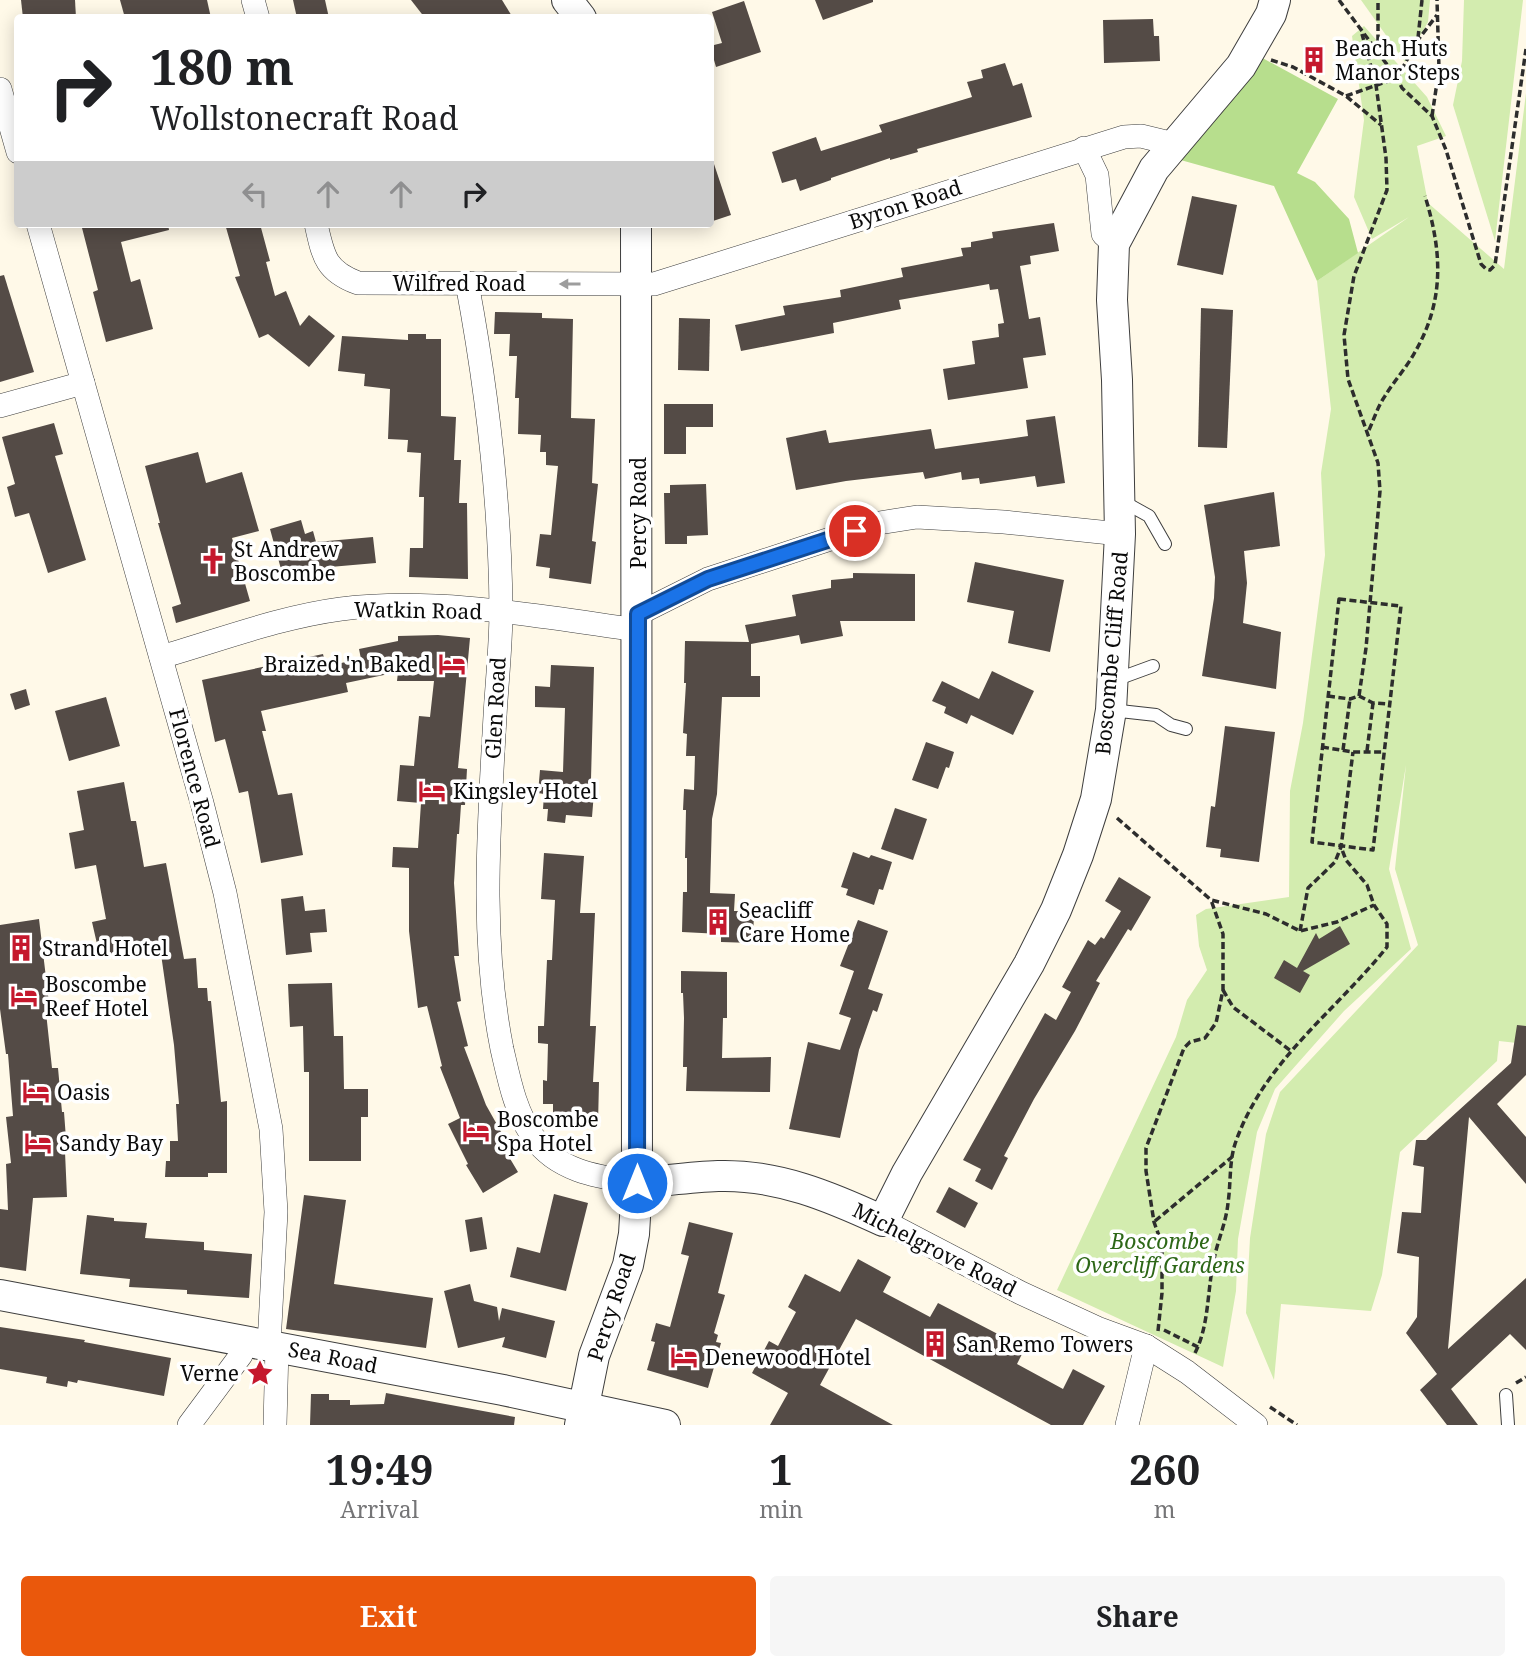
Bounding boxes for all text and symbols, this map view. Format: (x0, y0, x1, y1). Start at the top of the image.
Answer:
text: 180 m (150, 33, 294, 99)
place label: Beach Huts Manor Steps (1335, 34, 1460, 86)
icon: right (35, 42, 126, 133)
building icon: Beach Huts Manor Steps (1299, 45, 1329, 75)
text: Wollstonecraft Road (150, 96, 459, 139)
street label: Byron Road (845, 173, 965, 235)
icon: left (236, 175, 274, 213)
icon: ahead (309, 175, 347, 213)
icon: ahead (382, 175, 420, 213)
icon: right (455, 175, 493, 213)
street label: Wilfred Road (392, 269, 526, 297)
one-way arrow (559, 278, 581, 290)
street label: Percy Road (624, 457, 652, 569)
pin (825, 501, 885, 561)
icon: arrive (836, 512, 874, 550)
place label: St Andrew Boscombe (234, 535, 340, 587)
church icon: St Andrew Boscombe (198, 546, 228, 576)
street label: Boscombe Cliff Road (1088, 550, 1134, 756)
street label: Watkin Road (354, 595, 483, 625)
hotel icon: Braized 'n Baked (437, 649, 467, 679)
place label: Braized 'n Baked (264, 650, 431, 678)
street label: Glen Road (478, 656, 512, 760)
street label: Florence Road (163, 705, 227, 851)
hotel icon: Kingsley Hotel (417, 776, 447, 806)
place label: Kingsley Hotel (453, 777, 598, 805)
place label: Seacliff Care Home (739, 896, 850, 948)
building icon: Seacliff Care Home (703, 907, 733, 937)
building icon: Strand Hotel (6, 933, 36, 963)
place label: Strand Hotel (42, 934, 168, 962)
place label: Boscombe Reef Hotel (45, 970, 149, 1022)
hotel icon: Boscombe Reef Hotel (9, 981, 39, 1011)
hotel icon: Oasis (21, 1077, 51, 1107)
place label: Oasis (57, 1078, 110, 1106)
place label: Boscombe Spa Hotel (497, 1105, 599, 1157)
hotel icon: Boscombe Spa Hotel (461, 1116, 491, 1146)
hotel icon: Sandy Bay (23, 1128, 53, 1158)
place label: Sandy Bay (59, 1129, 163, 1157)
position arrow (600, 1146, 674, 1220)
street label: Michelgrove Road (848, 1196, 1022, 1303)
park label: Boscombe Overcliff Gardens (1075, 1227, 1245, 1279)
street label: Percy Road (580, 1249, 642, 1365)
building icon: San Remo Towers (920, 1329, 950, 1359)
place label: San Remo Towers (956, 1330, 1133, 1358)
street label: Sea Road (286, 1335, 380, 1379)
hotel icon: Denewood Hotel (669, 1342, 699, 1372)
place label: Denewood Hotel (705, 1343, 871, 1371)
place icon: Verne (245, 1358, 275, 1388)
place label: Verne (180, 1359, 239, 1387)
text: 19:49 (326, 1440, 433, 1497)
text: 1 (769, 1440, 793, 1497)
text: 260 (1129, 1440, 1200, 1497)
text: Arrival (340, 1493, 419, 1525)
text: min (759, 1493, 803, 1525)
text: m (1154, 1493, 1175, 1525)
button: Exit (21, 1576, 756, 1656)
button: Share (770, 1576, 1505, 1656)

